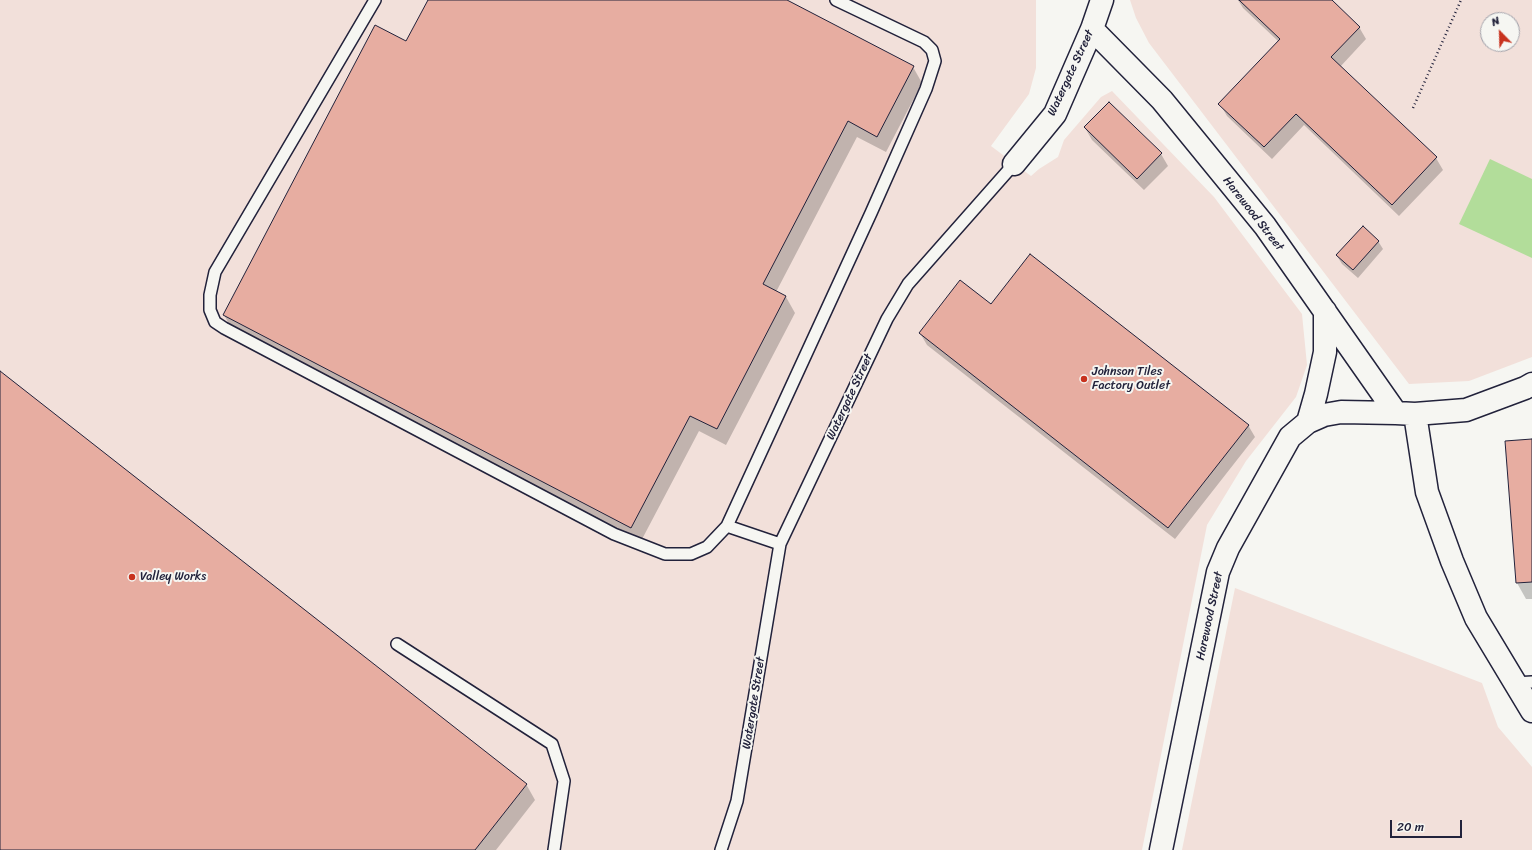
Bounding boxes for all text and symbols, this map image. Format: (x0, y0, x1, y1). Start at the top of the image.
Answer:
text: N (1488, 11, 1503, 32)
north arrow (1480, 12, 1520, 52)
street label: Watergate Street (1045, 28, 1097, 118)
street label: Harewood Street (1220, 174, 1286, 254)
street label: Watergate Street (824, 352, 876, 442)
place label: Johnson Tiles Factory Outlet (1092, 365, 1170, 393)
marker: Johnson Tiles Factory Outlet (1079, 374, 1089, 384)
place label: Valley Works (140, 570, 206, 584)
street label: Harewood Street (1194, 570, 1226, 662)
marker: Valley Works (127, 572, 137, 582)
street label: Watergate Street (740, 656, 768, 750)
scale bar (1392, 812, 1464, 838)
text: 20 m (1397, 816, 1424, 838)

